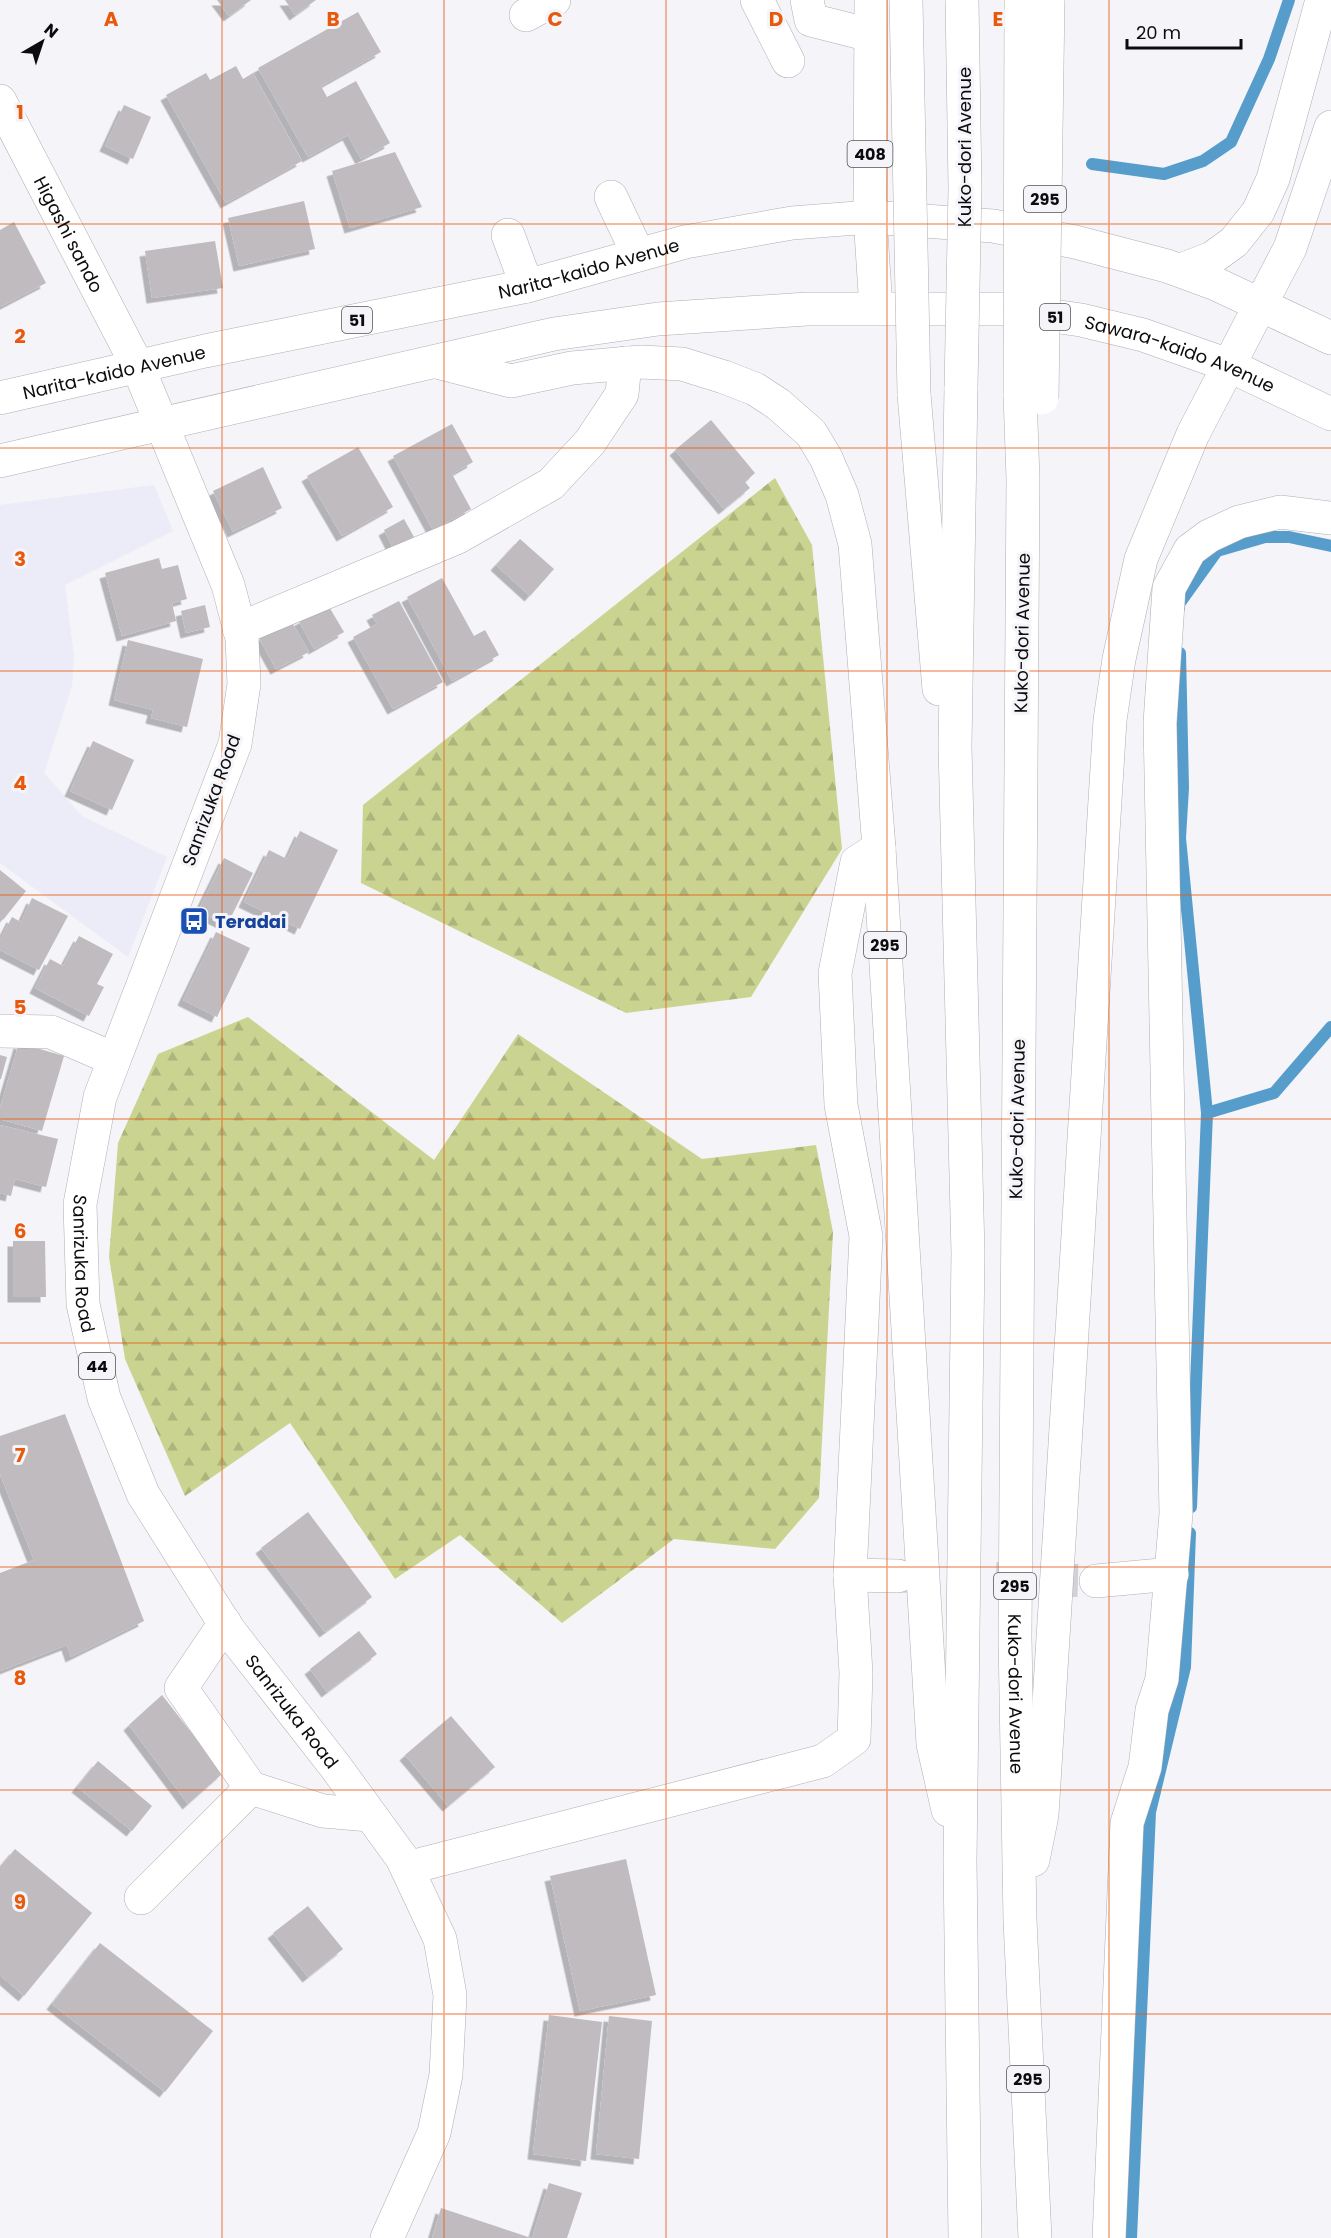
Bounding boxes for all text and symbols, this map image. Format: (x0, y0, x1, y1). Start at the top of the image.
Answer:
text: A (104, 5, 119, 33)
text: B (326, 5, 340, 33)
text: C (547, 5, 563, 33)
text: D (769, 5, 783, 33)
text: E (993, 5, 1003, 33)
north arrow (12, 12, 72, 72)
scale bar (1127, 12, 1241, 50)
text: N (39, 18, 63, 43)
text: 20 m (1136, 20, 1181, 45)
street label: Kuko-dori Avenue (952, 67, 977, 227)
text: 1 (16, 98, 24, 126)
road number: 408 (848, 141, 892, 167)
street label: Higashi sando (28, 171, 110, 297)
road number: 295 (1024, 186, 1066, 212)
street label: Narita-kaido Avenue (496, 232, 682, 304)
road number: 51 (1040, 304, 1070, 330)
road number: 51 (342, 307, 372, 333)
street label: Sawara-kaido Avenue (1082, 309, 1279, 398)
text: 2 (14, 322, 26, 350)
street label: Narita-kaido Avenue (20, 339, 208, 405)
text: 3 (14, 545, 26, 573)
street label: Kuko-dori Avenue (1008, 553, 1036, 713)
street label: Sanrizuka Road (176, 731, 246, 869)
text: 4 (13, 769, 27, 797)
bus stop icon: Teradai (178, 905, 210, 937)
place label: Teradai (215, 909, 286, 934)
road number: 295 (864, 932, 906, 958)
text: 5 (14, 993, 27, 1021)
street label: Kuko-dori Avenue (1003, 1039, 1031, 1199)
street label: Sanrizuka Road (67, 1193, 102, 1335)
text: 6 (14, 1217, 26, 1245)
road number: 44 (79, 1353, 115, 1379)
text: 7 (15, 1441, 26, 1469)
road number: 295 (994, 1573, 1036, 1599)
street label: Kuko-dori Avenue (1002, 1614, 1030, 1774)
street label: Sanrizuka Road (240, 1649, 345, 1773)
text: 8 (14, 1664, 26, 1692)
text: 9 (14, 1888, 26, 1916)
road number: 295 (1007, 2066, 1049, 2092)

